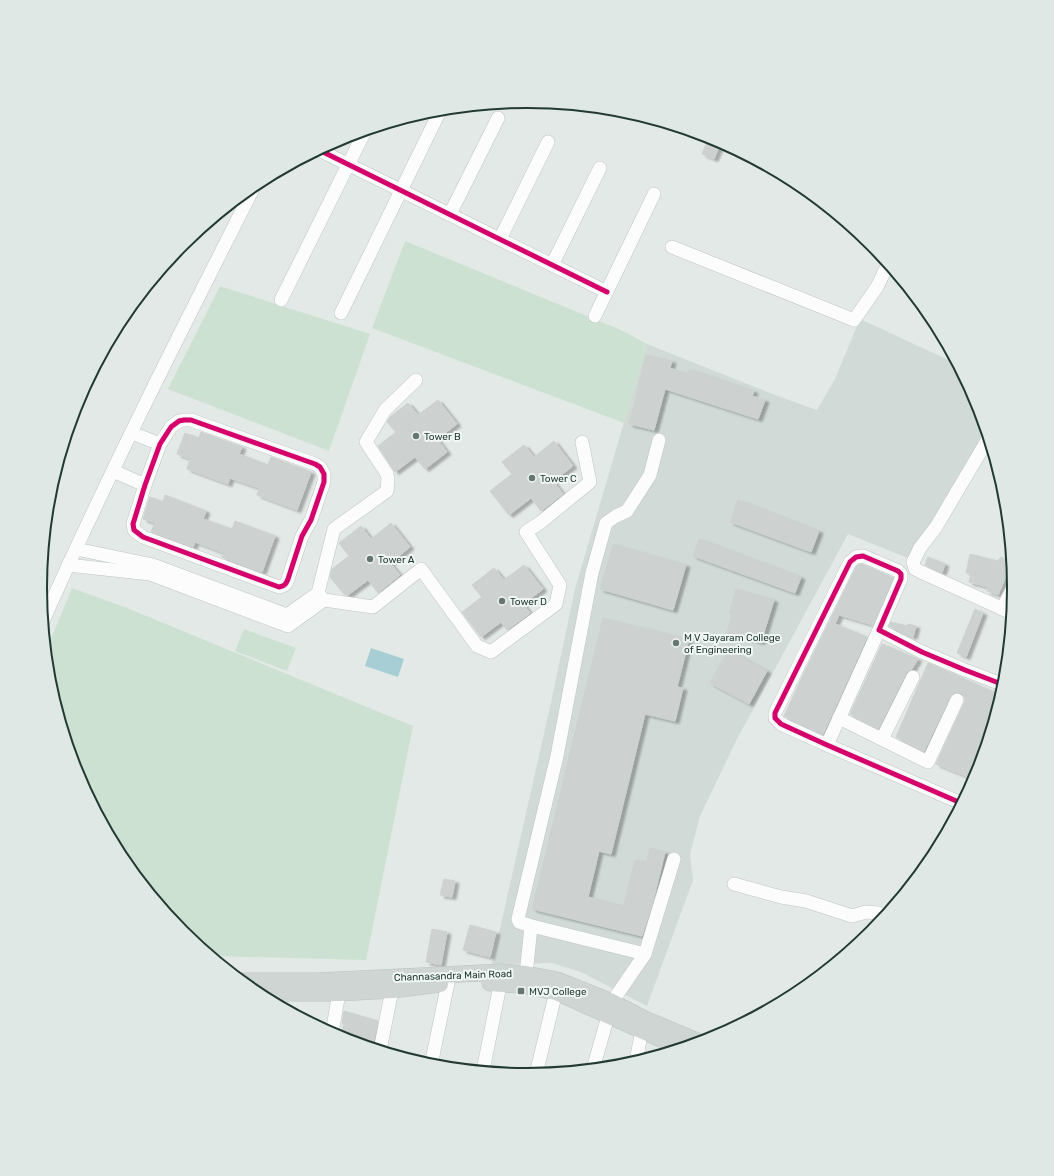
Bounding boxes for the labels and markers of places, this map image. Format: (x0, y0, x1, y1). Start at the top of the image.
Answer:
marker: Tower B (411, 431, 421, 441)
place label: Tower B (424, 431, 461, 443)
marker: Tower C (527, 473, 537, 483)
place label: Tower C (540, 473, 577, 485)
marker: Tower A (365, 554, 375, 564)
place label: Tower A (378, 554, 415, 566)
marker: Tower D (497, 596, 507, 606)
place label: Tower D (510, 596, 547, 608)
place label: M V Jayaram College of Engineering (684, 632, 781, 656)
marker: M V Jayaram College of Engineering (671, 638, 681, 648)
marker: MVJ College (516, 986, 526, 996)
place label: MVJ College (529, 986, 587, 998)

